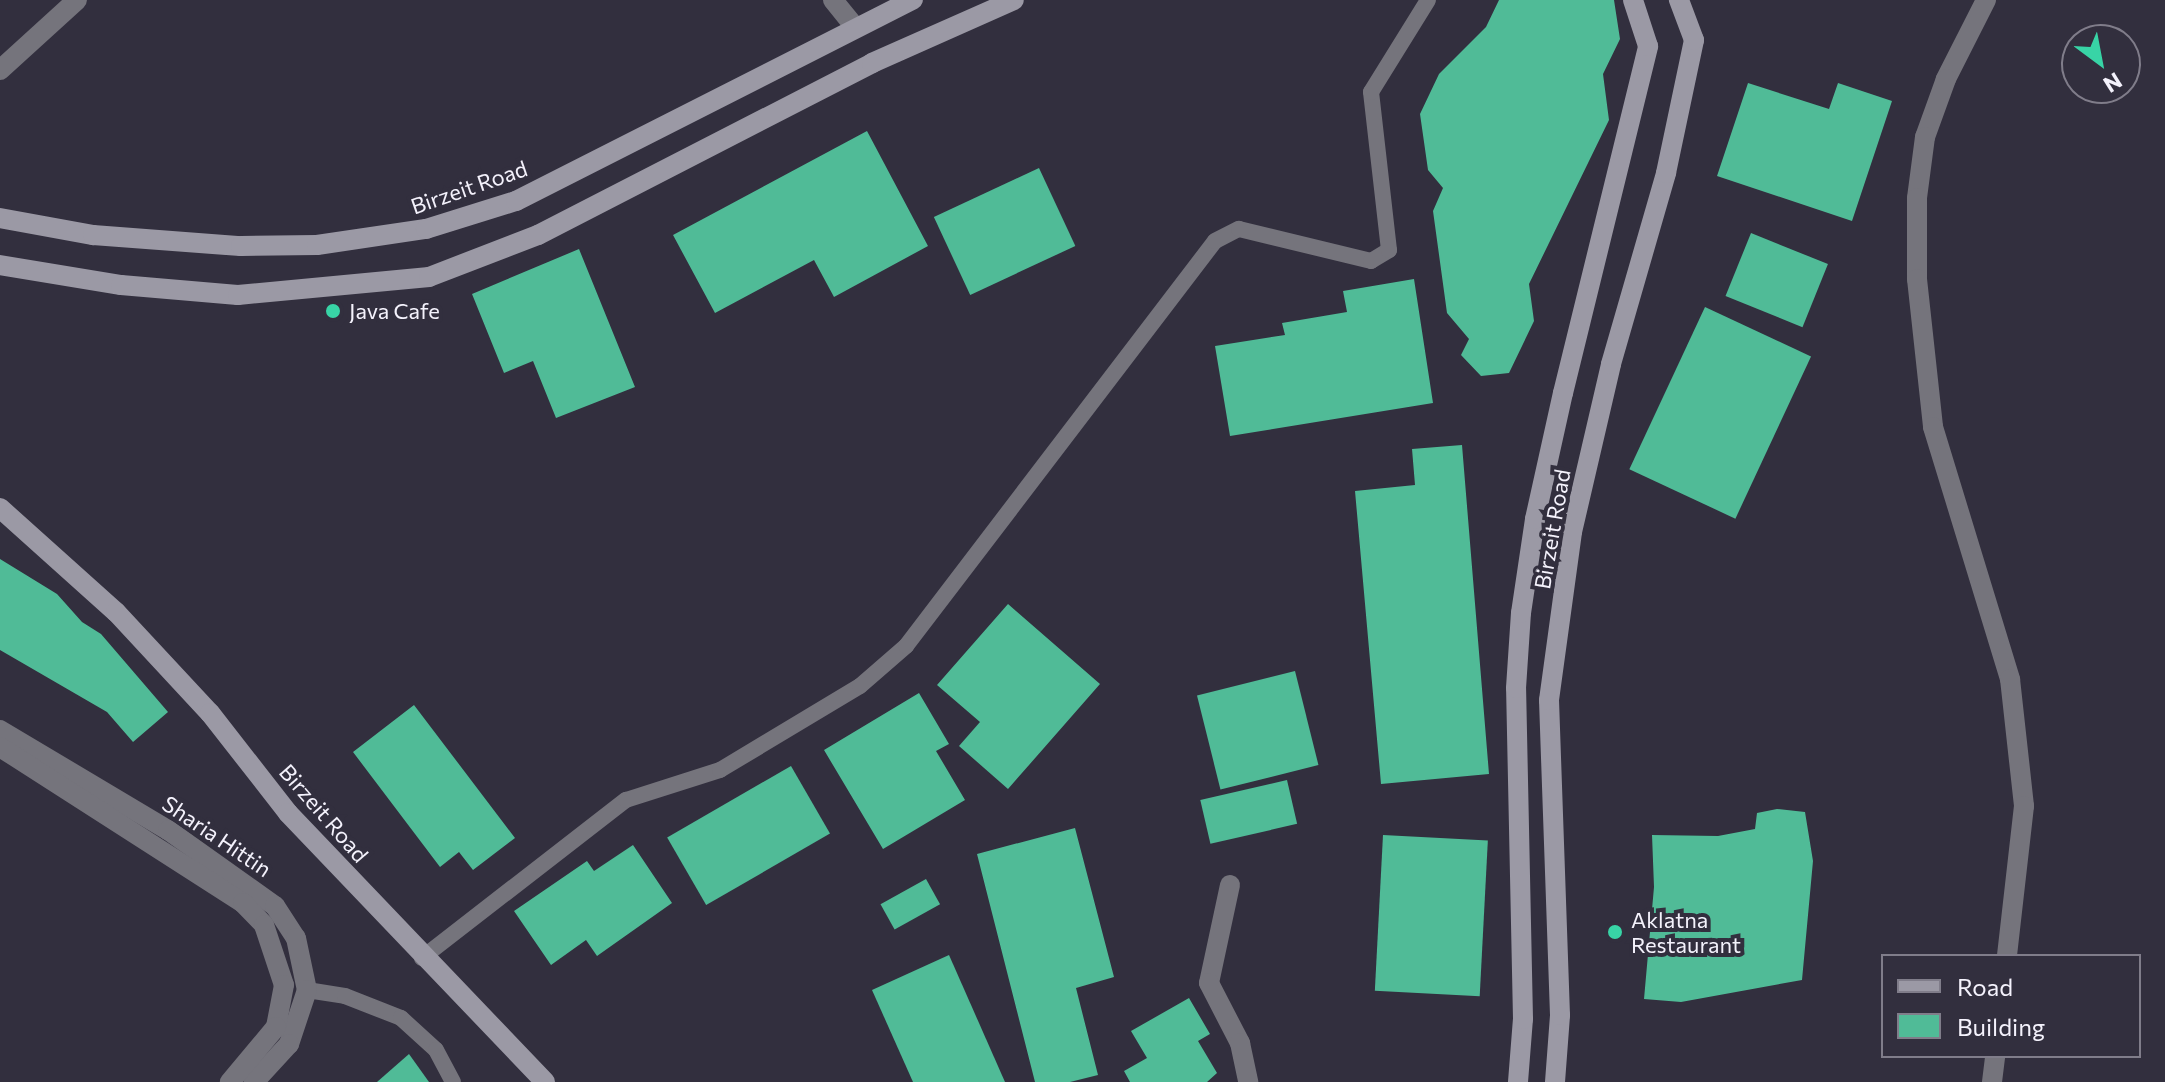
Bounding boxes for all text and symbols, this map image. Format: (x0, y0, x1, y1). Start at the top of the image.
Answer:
north arrow (2061, 24, 2141, 104)
text: N (2099, 67, 2127, 99)
street label: Birzeit Road (407, 155, 531, 219)
place label: Java Cafe (349, 298, 440, 324)
marker: Java Cafe (324, 302, 342, 320)
street label: Birzeit Road (1528, 467, 1576, 591)
street label: Birzeit Road (274, 759, 374, 867)
street label: Sharia Hittin (158, 790, 276, 882)
place label: Aklatna Restaurant (1631, 906, 1741, 958)
marker: Aklatna Restaurant (1606, 923, 1624, 941)
legend (1881, 954, 2141, 1058)
text: Road (1957, 972, 2013, 1001)
text: Building (1957, 1012, 2045, 1041)

